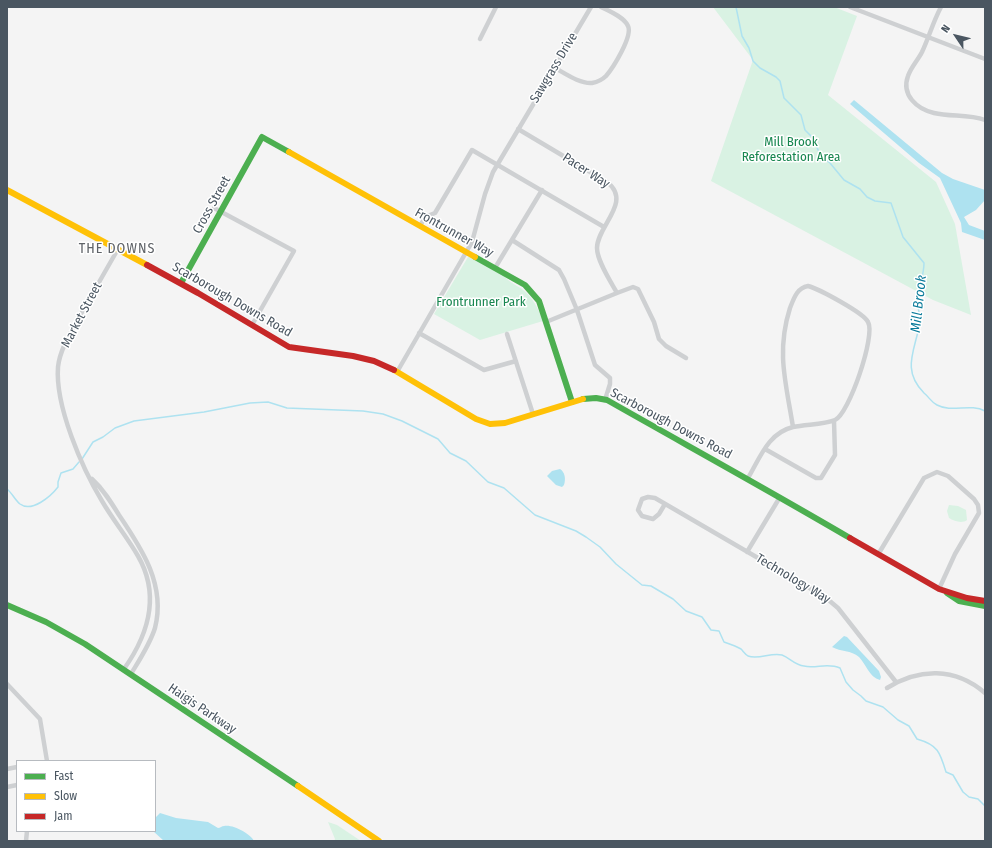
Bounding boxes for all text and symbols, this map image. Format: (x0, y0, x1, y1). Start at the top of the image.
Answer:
north arrow (936, 16, 976, 56)
text: N (939, 22, 953, 35)
street label: Sawgrass Drive (527, 30, 581, 106)
park label: Mill Brook Reforestation Area (742, 134, 840, 165)
street label: Pacer Way (559, 150, 613, 192)
street label: Cross Street (190, 173, 234, 237)
street label: Frontrunner Way (412, 205, 496, 261)
district label: THE DOWNS (79, 241, 155, 257)
street label: Scarborough Downs Road (169, 259, 295, 341)
water label: Mill Brook (908, 274, 930, 334)
street label: Market Street (58, 280, 106, 350)
park label: Frontrunner Park (436, 294, 526, 310)
street label: Scarborough Downs Road (607, 385, 735, 463)
street label: Technology Way (753, 551, 833, 607)
street label: Haigis Parkway (165, 680, 239, 738)
legend (16, 760, 156, 832)
text: Fast (54, 769, 73, 783)
text: Slow (54, 789, 77, 803)
text: Jam (54, 809, 72, 823)

